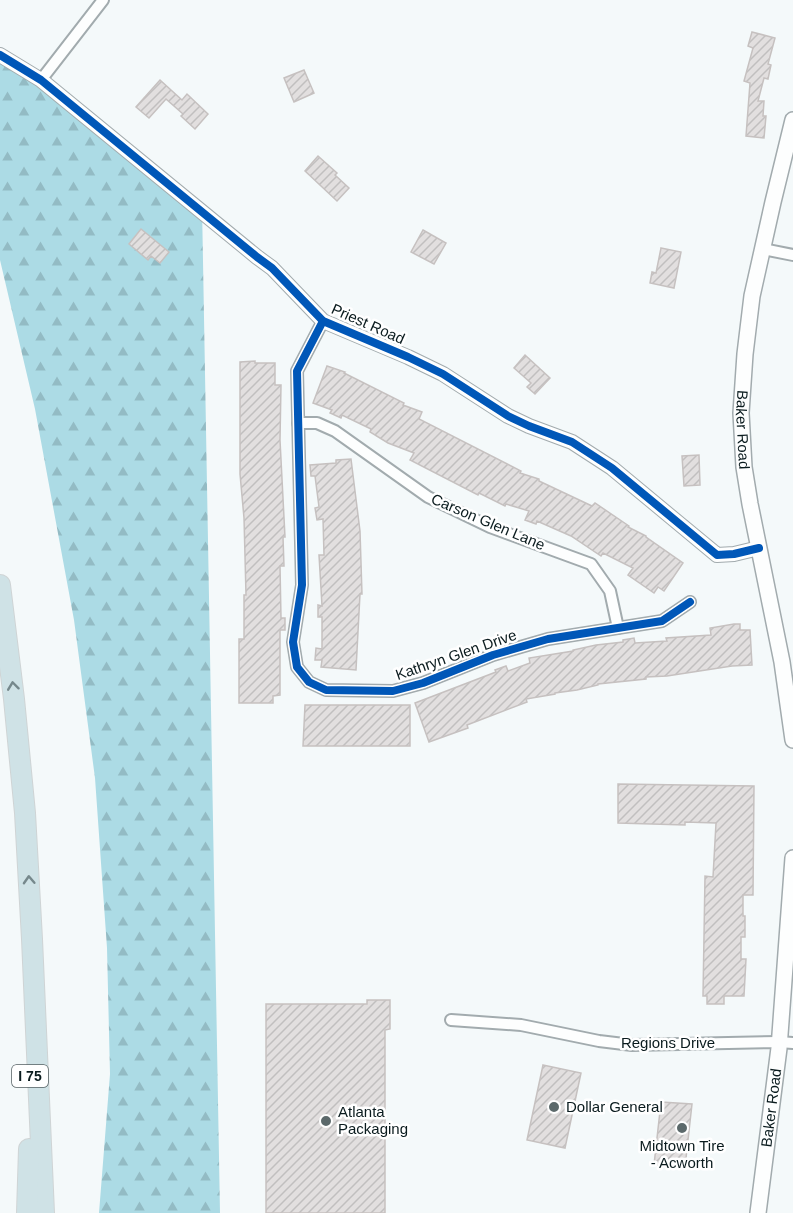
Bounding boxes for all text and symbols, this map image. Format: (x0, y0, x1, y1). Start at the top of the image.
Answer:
street label: Priest Road (329, 300, 407, 347)
street label: Baker Road (733, 390, 753, 470)
street label: Carson Glen Lane (429, 490, 548, 553)
street label: Kathryn Glen Drive (393, 626, 519, 683)
one-way arrow (7, 682, 20, 691)
one-way arrow (23, 876, 36, 885)
street label: Regions Drive (621, 1034, 715, 1051)
road number: I 75 (12, 1065, 48, 1087)
street label: Baker Road (757, 1067, 784, 1148)
place label: Dollar General (566, 1098, 663, 1115)
marker: Dollar General (547, 1100, 561, 1114)
place label: Atlanta Packaging (338, 1103, 408, 1137)
marker: Atlanta Packaging (319, 1114, 333, 1128)
marker: Midtown Tire - Acworth (675, 1121, 689, 1135)
place label: Midtown Tire - Acworth (639, 1137, 725, 1171)

